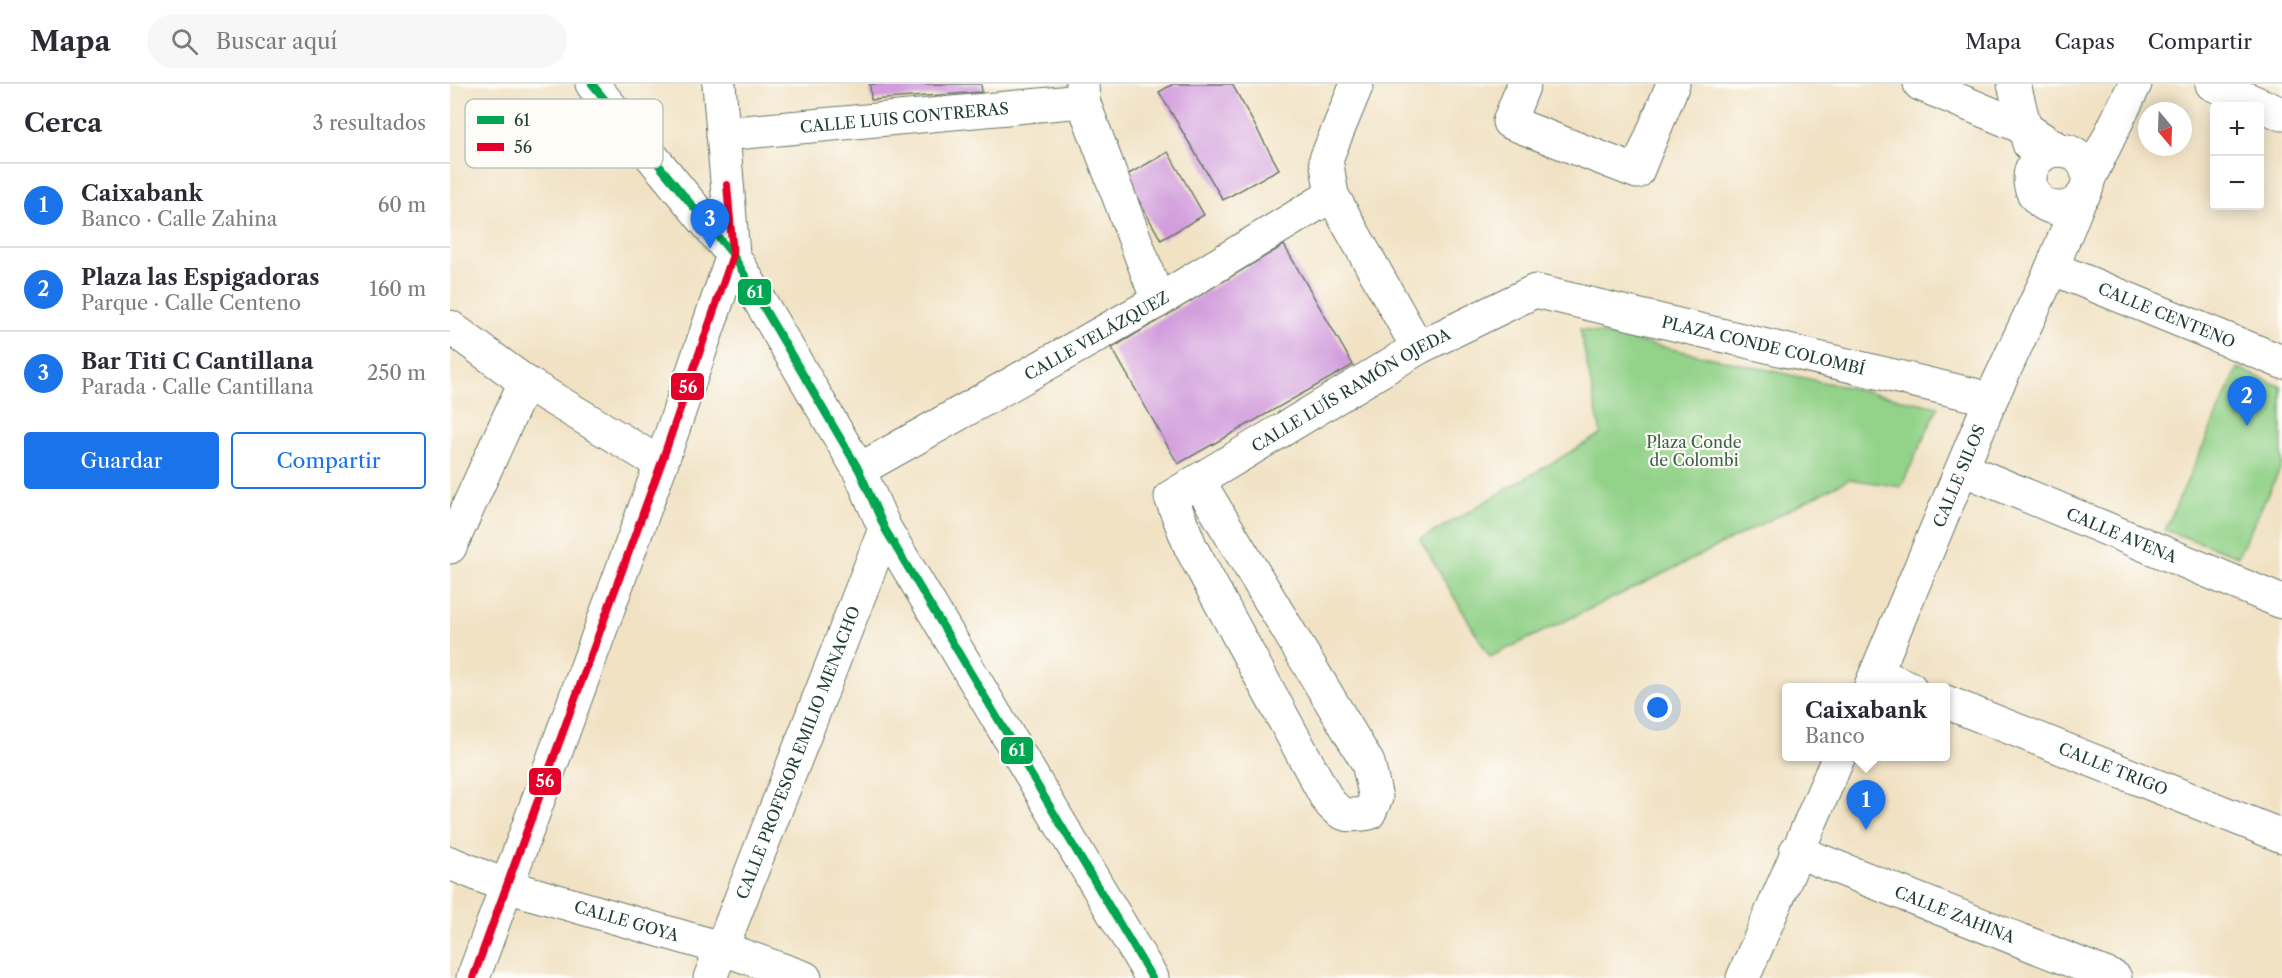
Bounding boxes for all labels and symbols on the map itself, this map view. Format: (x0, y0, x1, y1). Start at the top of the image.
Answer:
street label: CALLE LUIS CONTRERAS (799, 98, 1010, 137)
legend (465, 99, 663, 168)
north arrow (2138, 102, 2192, 156)
text: 61 (514, 110, 530, 130)
text: 56 (514, 137, 532, 157)
pin: 3 (690, 200, 730, 249)
line badge: 61 (737, 278, 772, 306)
street label: CALLE CENTENO (2095, 278, 2238, 352)
text: 61 (747, 282, 764, 302)
street label: CALLE VELÁZQUEZ (1021, 287, 1173, 384)
street label: PLAZA CONDE COLOMBÍ (1660, 311, 1867, 379)
street label: CALLE LUÍS RAMÓN OJEDA (1248, 323, 1455, 456)
line badge: 56 (670, 372, 705, 401)
pin: 2 (2228, 376, 2266, 426)
text: 56 (679, 377, 698, 397)
street label: CALLE SILOS (1928, 421, 1989, 530)
park label: Plaza Conde de Colombi (1646, 432, 1742, 470)
street label: CALLE AVENA (2063, 503, 2181, 568)
street label: CALLE PROFESOR EMILIO MENACHO (732, 603, 864, 902)
your location (1643, 693, 1672, 722)
line badge: 61 (1000, 736, 1034, 765)
street label: CALLE TRIGO (2056, 738, 2171, 799)
text: 61 (1009, 740, 1026, 760)
line badge: 56 (528, 767, 562, 796)
text: 56 (536, 771, 555, 791)
pin: 1 (1846, 780, 1886, 830)
street label: CALLE ZAHINA (1892, 881, 2019, 948)
street label: CALLE GOYA (572, 896, 682, 946)

